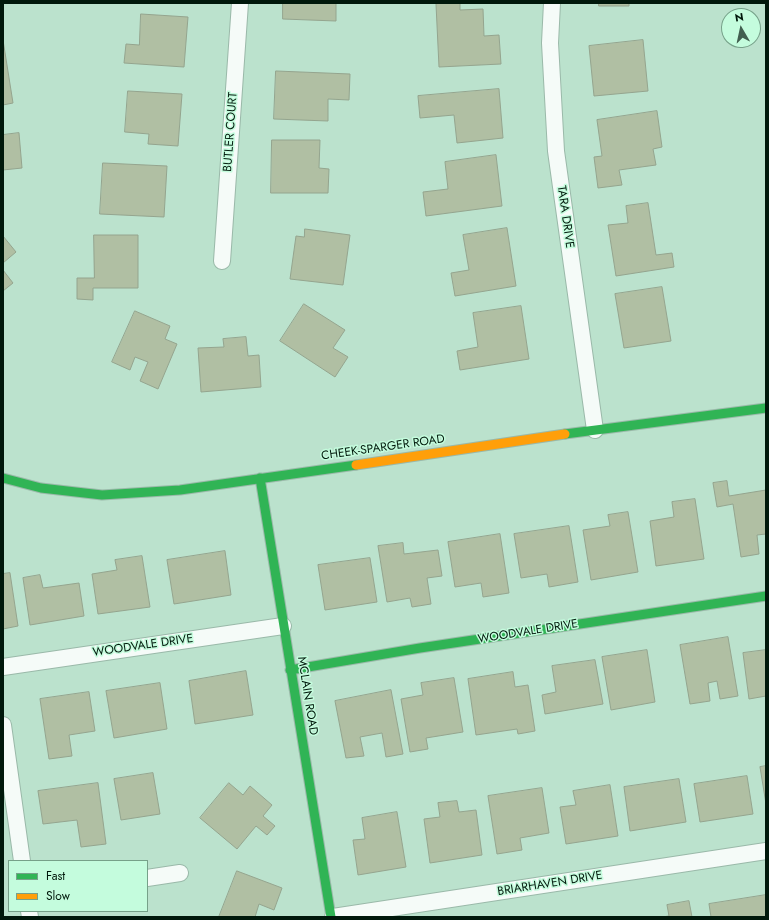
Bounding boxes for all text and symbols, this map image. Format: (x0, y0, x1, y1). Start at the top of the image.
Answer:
north arrow (721, 8, 761, 48)
text: N (734, 9, 745, 26)
street label: BUTLER COURT (221, 92, 241, 172)
street label: TARA DRIVE (553, 185, 577, 249)
street label: CHEEK-SPARGER ROAD (320, 432, 446, 464)
street label: WOODVALE DRIVE (477, 617, 579, 647)
street label: WOODVALE DRIVE (92, 632, 194, 660)
street label: MCLAIN ROAD (294, 656, 320, 736)
legend (8, 860, 148, 912)
text: Fast (46, 867, 65, 885)
street label: BRIARHAVEN DRIVE (496, 869, 604, 899)
text: Slow (46, 887, 70, 905)

